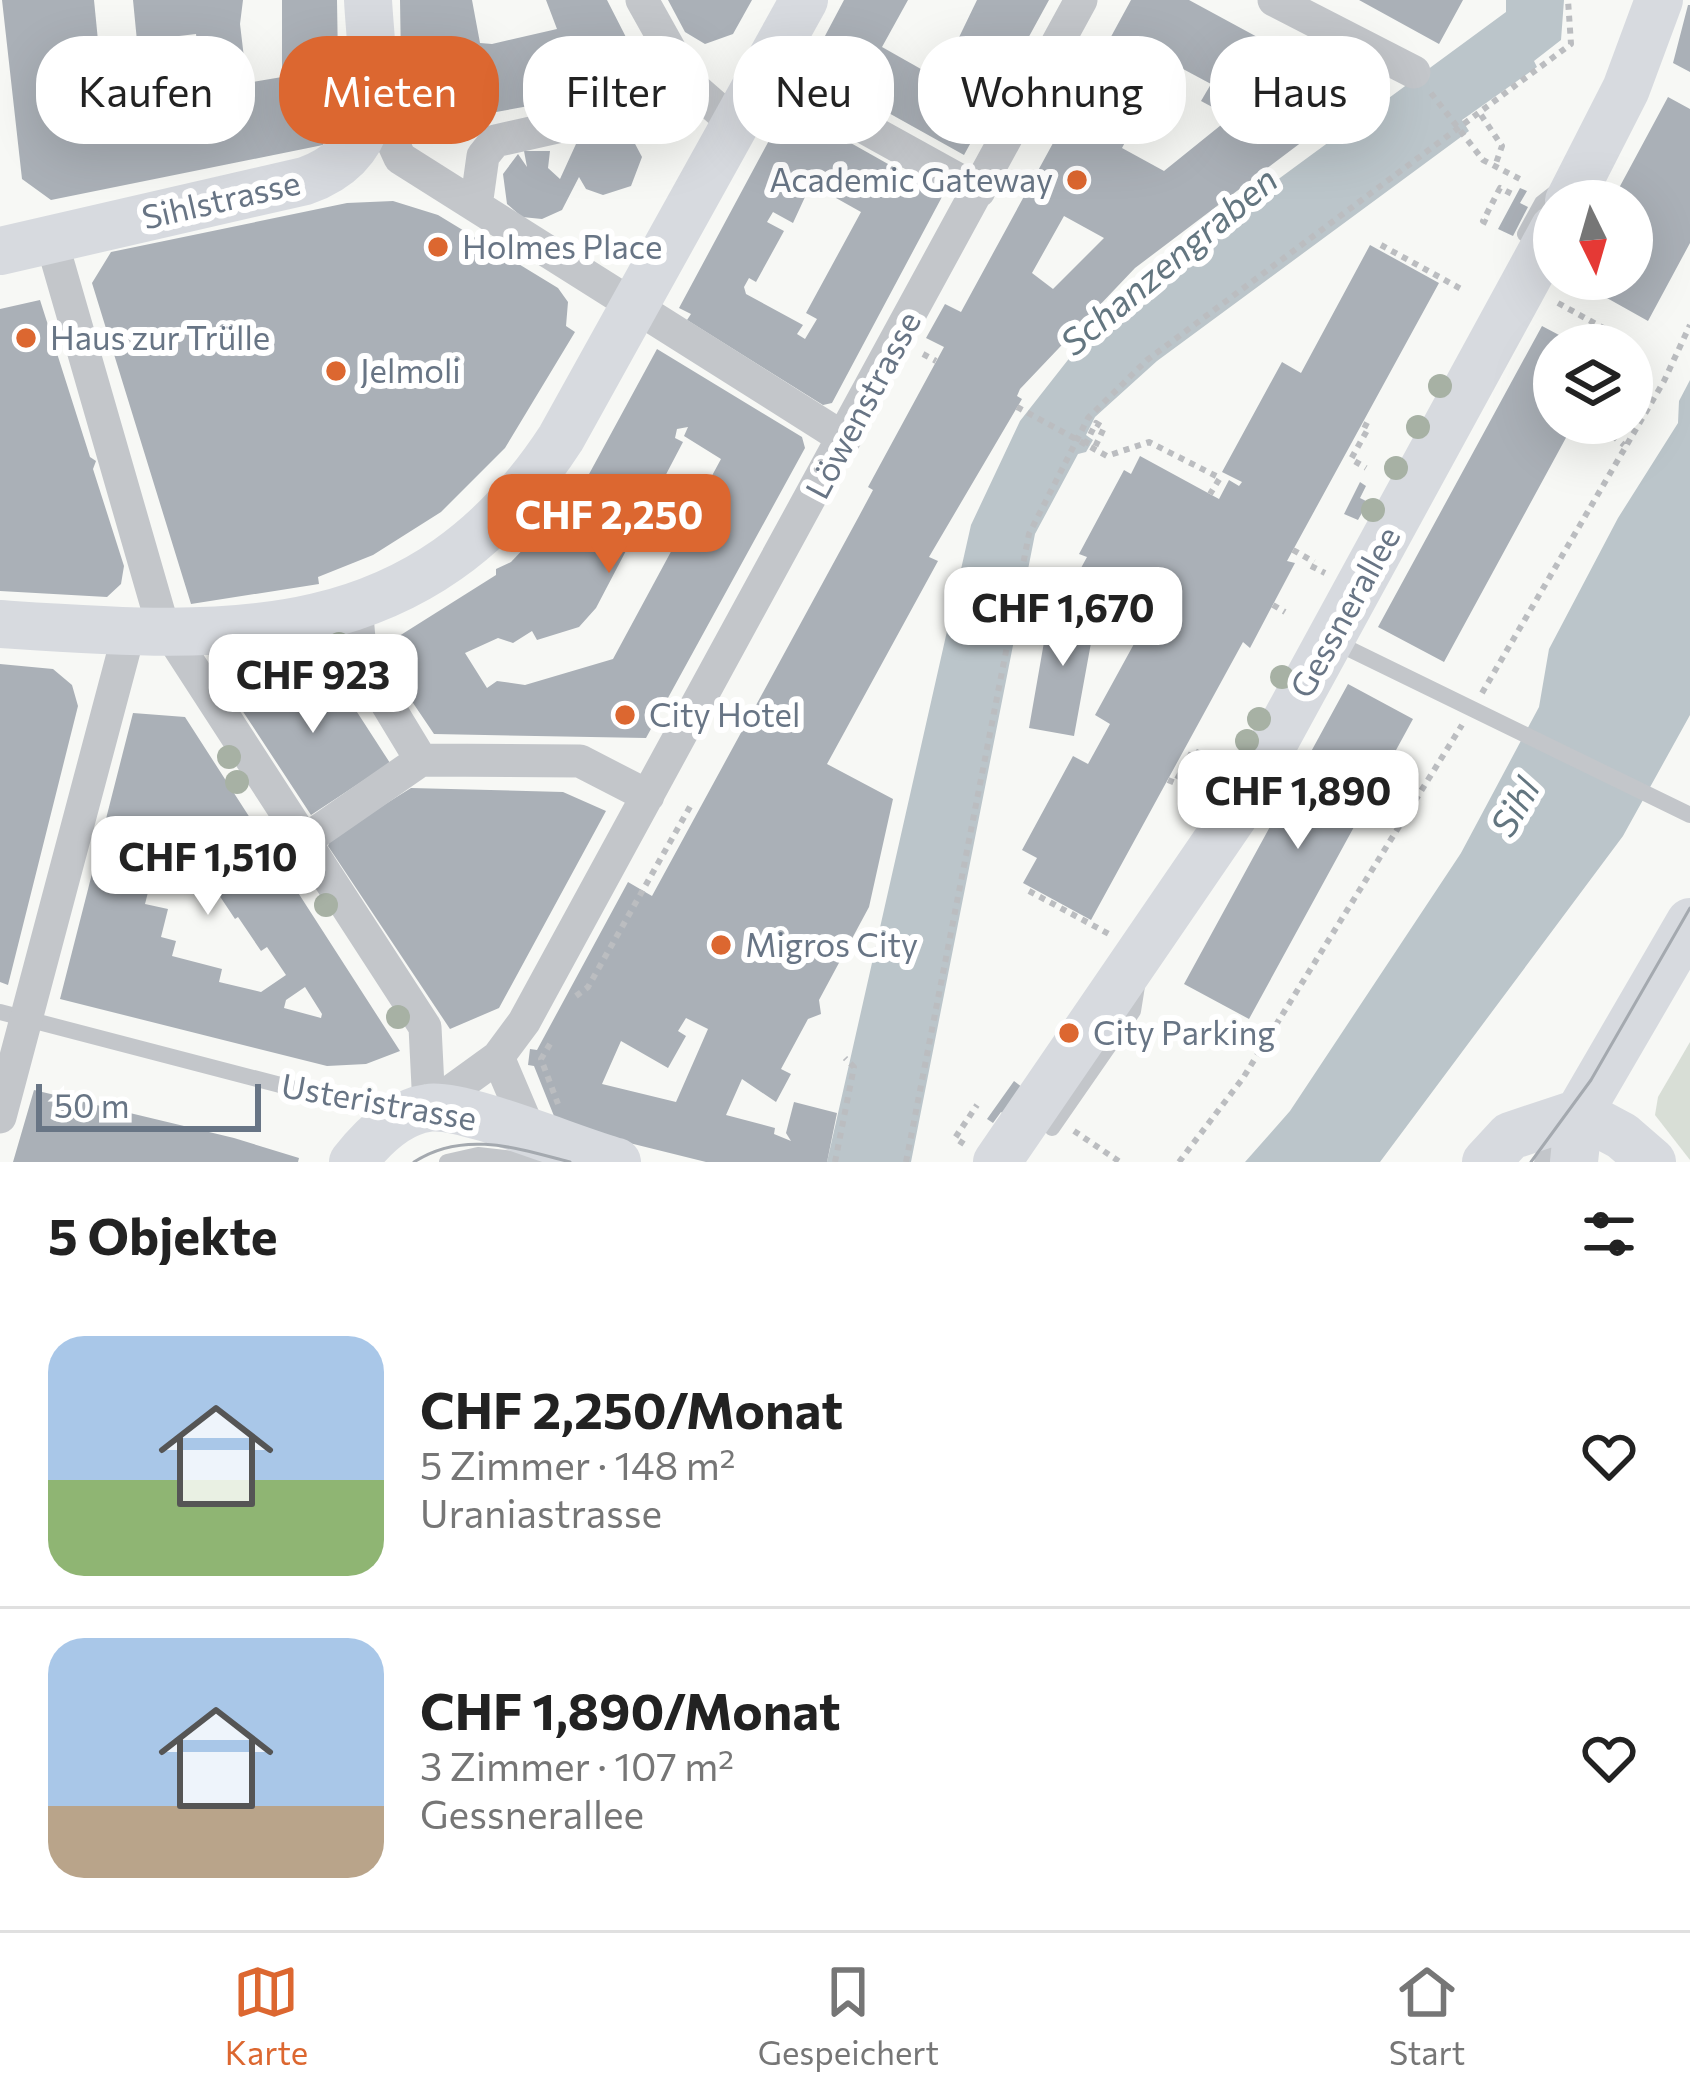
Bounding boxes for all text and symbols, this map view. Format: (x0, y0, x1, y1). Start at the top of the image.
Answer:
chip: Kaufen (36, 36, 255, 144)
chip: Mieten (279, 36, 499, 144)
chip: Filter (523, 36, 709, 144)
chip: Neu (733, 36, 894, 144)
chip: Wohnung (918, 36, 1186, 144)
chip: Haus (1210, 36, 1390, 144)
water label: Schanzengraben (1050, 156, 1285, 363)
place label: Academic Gateway (769, 158, 1053, 199)
street label: Sihlstrasse (138, 160, 304, 237)
marker: Academic Gateway (1064, 167, 1090, 193)
north arrow (1533, 180, 1653, 300)
map controls (1533, 180, 1653, 444)
place label: Holmes Place (462, 225, 662, 266)
marker: Holmes Place (425, 234, 451, 260)
street label: Löwenstrasse (795, 304, 928, 505)
place label: Haus zur Trülle (50, 316, 270, 357)
button: layers (1533, 324, 1653, 444)
marker: Haus zur Trülle (13, 325, 39, 351)
place label: Jelmoli (360, 349, 461, 390)
marker: Jelmoli (323, 358, 349, 384)
pin: CHF 2,250 (472, 474, 746, 576)
text: CHF 2,250 (515, 489, 703, 537)
street label: Gessnerallee (1280, 518, 1408, 704)
pin: CHF 1,670 (926, 567, 1200, 669)
text: CHF 1,670 (971, 582, 1155, 630)
pin: CHF 923 (202, 634, 424, 736)
text: CHF 923 (236, 649, 390, 697)
place label: City Hotel (649, 693, 800, 734)
marker: City Hotel (612, 702, 638, 728)
pin: CHF 1,890 (1161, 750, 1435, 852)
text: CHF 1,890 (1205, 765, 1391, 813)
water label: Sihl (1479, 768, 1548, 843)
pin: CHF 1,510 (71, 816, 345, 918)
text: CHF 1,510 (118, 831, 298, 879)
place label: Migros City (745, 923, 918, 964)
marker: Migros City (708, 932, 734, 958)
place label: City Parking (1093, 1011, 1275, 1052)
marker: City Parking (1056, 1020, 1082, 1046)
street label: Usteristrasse (279, 1063, 480, 1138)
scale bar (36, 1078, 261, 1131)
text: 50 m (54, 1084, 130, 1125)
icon: filters (1576, 1201, 1642, 1267)
text: 5 Objekte (48, 1203, 278, 1266)
text: CHF 2,250/Monat (420, 1377, 843, 1440)
icon: home (144, 1384, 288, 1528)
icon: heart (1576, 1423, 1642, 1489)
text: 5 Zimmer · 148 m² (420, 1440, 735, 1488)
text: Uraniastrasse (420, 1488, 662, 1536)
text: CHF 1,890/Monat (420, 1678, 841, 1741)
icon: home (144, 1686, 288, 1830)
icon: heart (1576, 1725, 1642, 1791)
text: 3 Zimmer · 107 m² (420, 1741, 734, 1789)
text: Gessnerallee (420, 1789, 644, 1837)
tab: Karte (225, 1959, 308, 2072)
tab: Gespeichert (758, 1959, 939, 2072)
tab: Start (1389, 1959, 1465, 2072)

